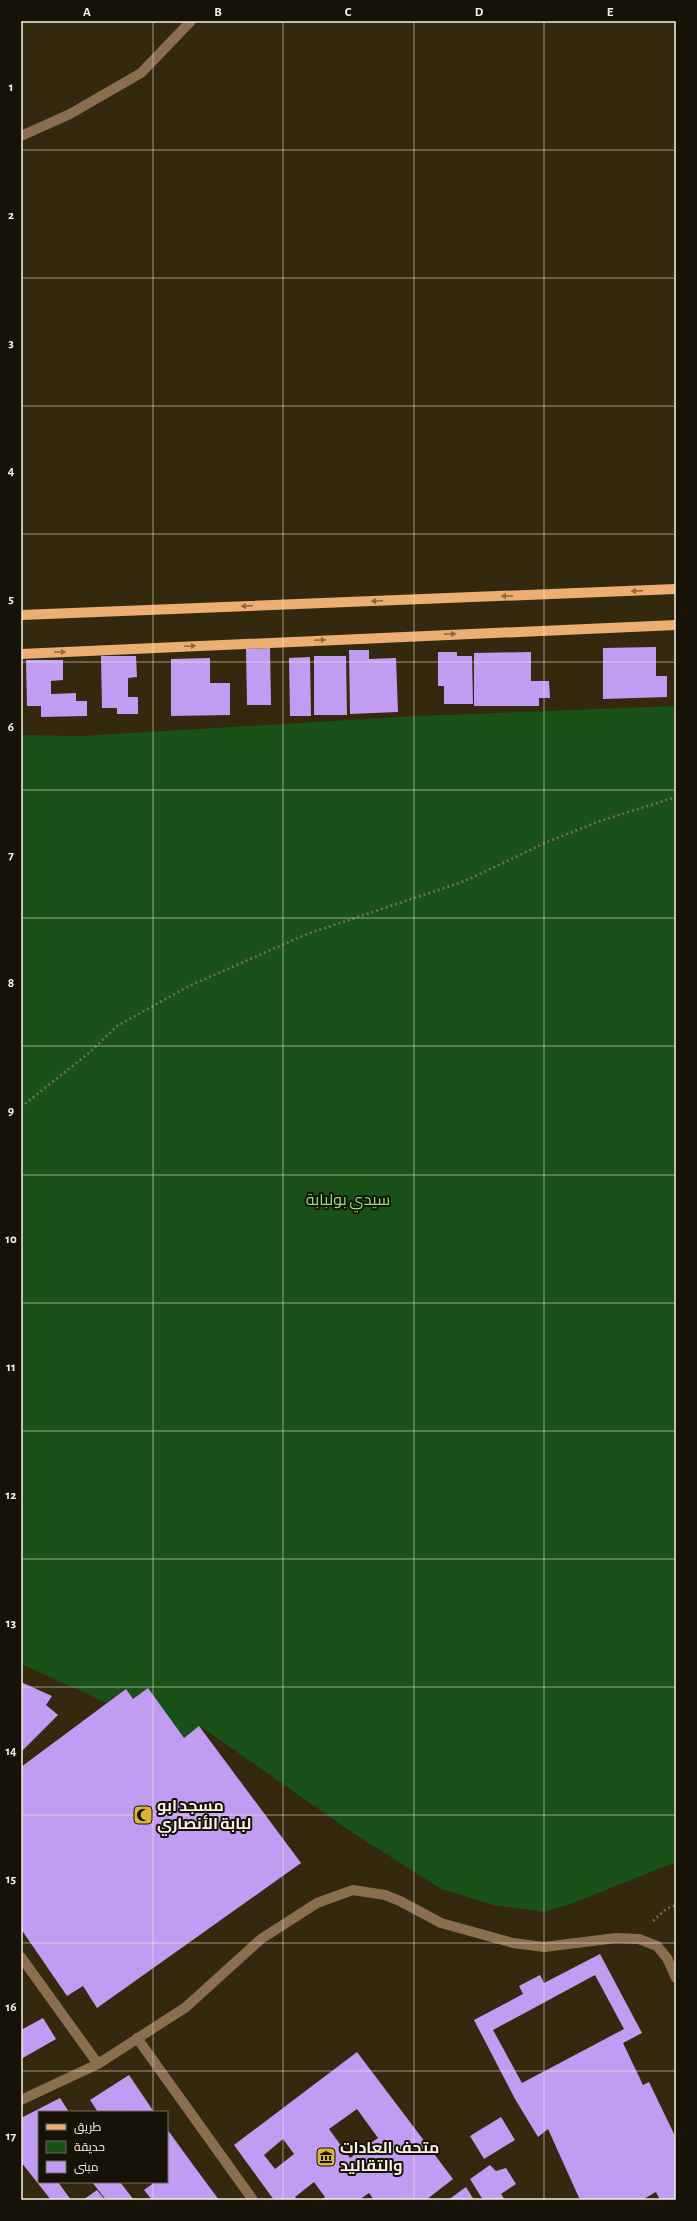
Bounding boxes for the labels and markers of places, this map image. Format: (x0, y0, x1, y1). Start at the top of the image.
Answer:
place label: مسجد ابو لبابة الأنصاري (157, 1798, 251, 1836)
mosque icon: مسجد ابو لبابة الأنصاري (132, 1804, 154, 1826)
place label: متحف العادات والتقاليد (340, 2140, 439, 2175)
museum icon: متحف العادات والتقاليد (315, 2146, 337, 2168)

